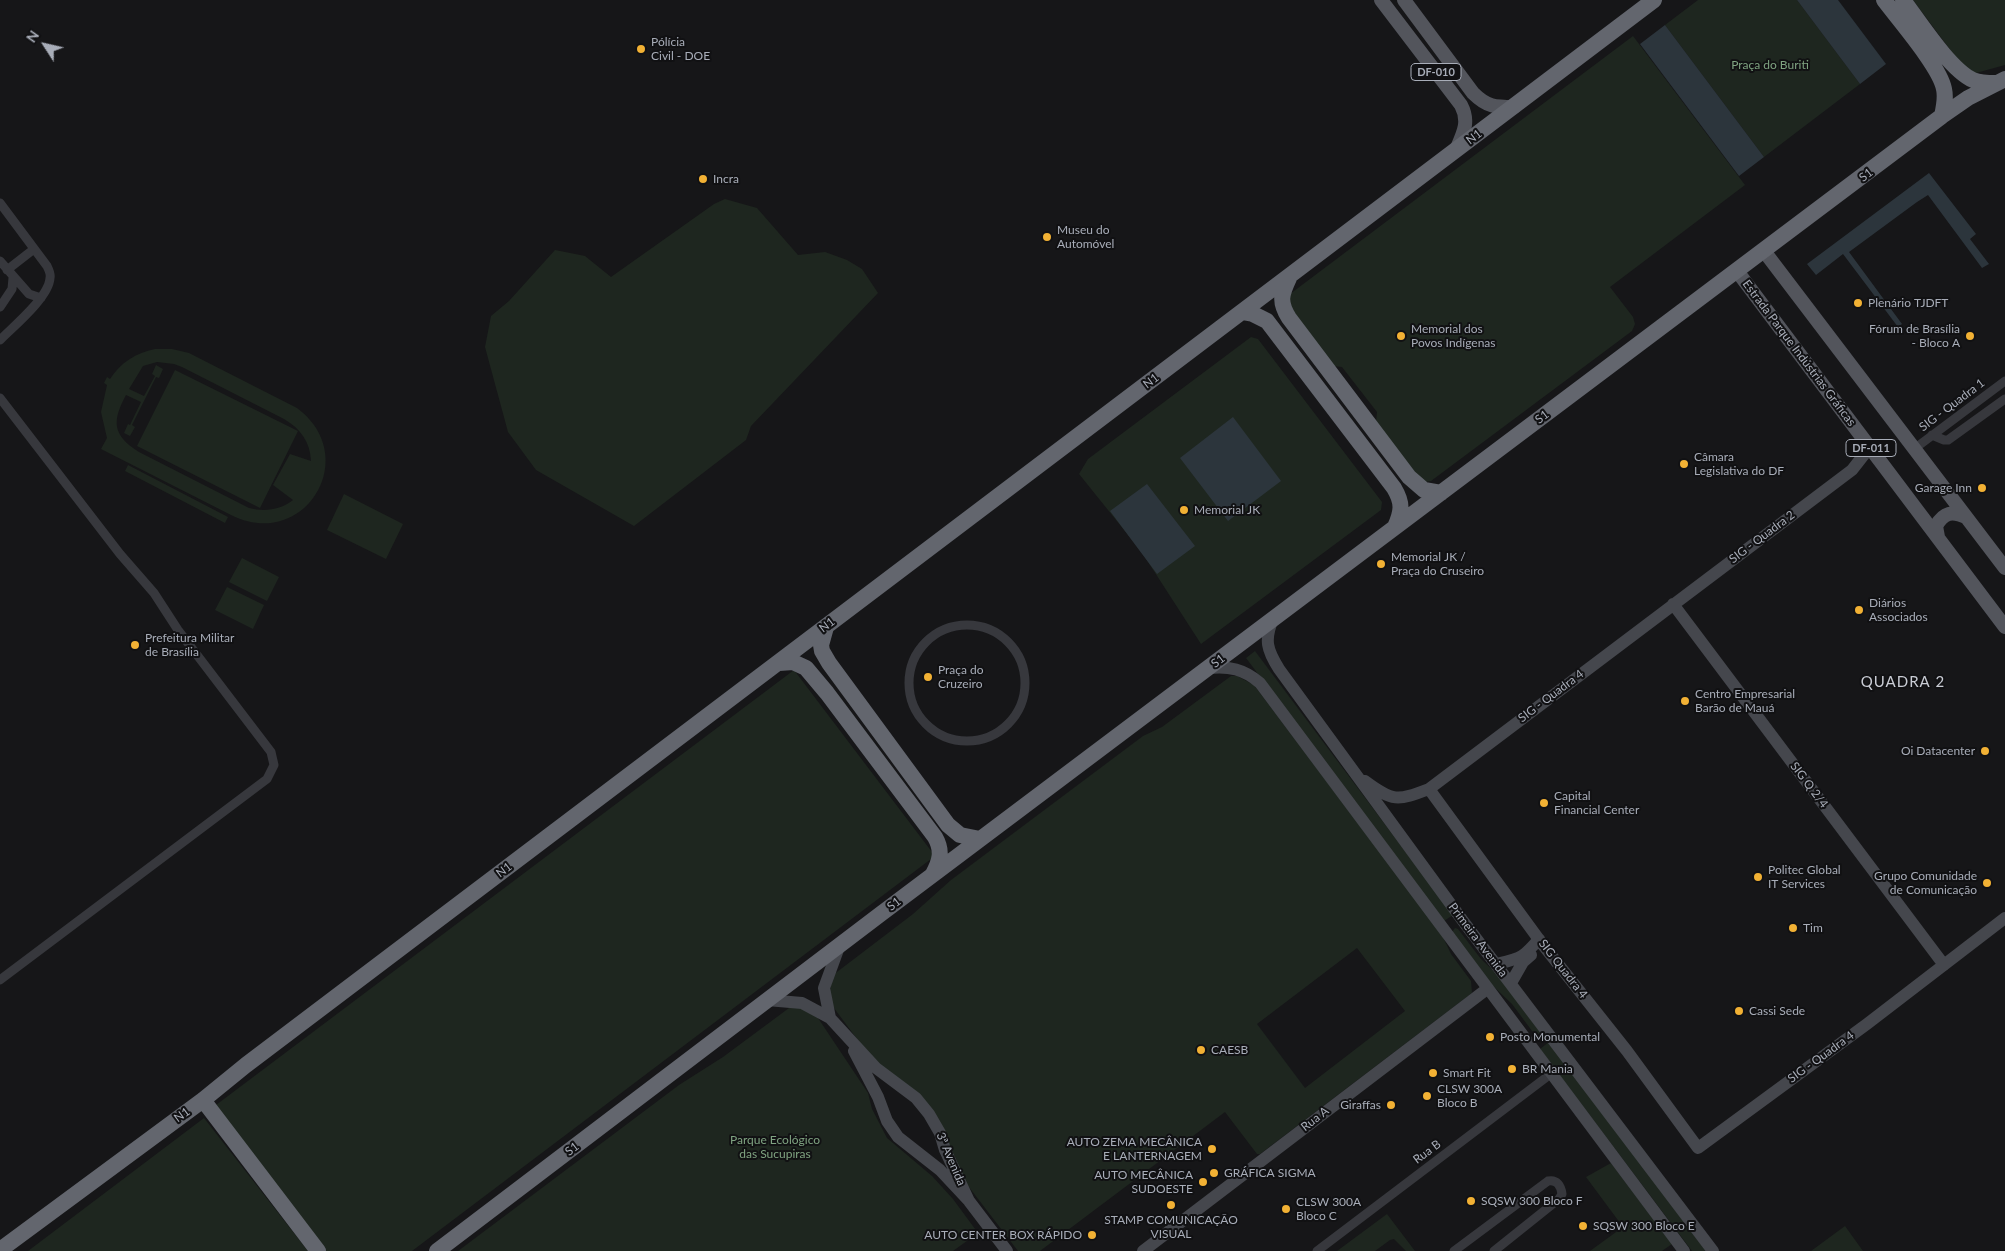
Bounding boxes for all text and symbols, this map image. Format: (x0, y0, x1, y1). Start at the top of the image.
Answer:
north arrow (20, 20, 70, 70)
text: N (22, 27, 42, 45)
place label: Pólícia Civil - DOE (651, 35, 710, 63)
marker: Pólícia Civil - DOE (635, 43, 647, 55)
park label: Praça do Buriti (1731, 58, 1809, 72)
road number: DF-010 (1411, 64, 1461, 80)
street label: N1 (1463, 126, 1485, 148)
street label: S1 (1856, 165, 1876, 185)
place label: Incra (713, 172, 739, 186)
marker: Incra (697, 173, 709, 185)
place label: Museu do Automóvel (1057, 223, 1114, 251)
marker: Museu do Automóvel (1041, 231, 1053, 243)
street label: Estrada Parque Indústrias Gráficas (1739, 277, 1859, 429)
place label: Plenário TJDFT (1868, 296, 1948, 310)
marker: Plenário TJDFT (1852, 297, 1864, 309)
place label: Memorial dos Povos Indígenas (1411, 322, 1496, 350)
place label: Fórum de Brasília - Bloco A (1869, 322, 1960, 350)
marker: Memorial dos Povos Indígenas (1395, 330, 1407, 342)
marker: Fórum de Brasília - Bloco A (1964, 330, 1976, 342)
street label: N1 (1140, 370, 1162, 392)
street label: SIG - Quadra 1 (1916, 376, 1988, 434)
street label: S1 (1532, 407, 1552, 427)
road number: DF-011 (1846, 439, 1896, 456)
place label: Câmara Legislativa do DF (1694, 450, 1784, 478)
marker: Câmara Legislativa do DF (1678, 458, 1690, 470)
place label: Garage Inn (1915, 481, 1972, 495)
marker: Garage Inn (1976, 482, 1988, 494)
place label: Memorial JK (1194, 503, 1260, 517)
marker: Memorial JK (1178, 504, 1190, 516)
street label: SIG - Quadra 2 (1726, 508, 1798, 566)
place label: Memorial JK / Praça do Cruseiro (1391, 550, 1484, 578)
marker: Memorial JK / Praça do Cruseiro (1375, 558, 1387, 570)
place label: Diários Associados (1869, 596, 1928, 624)
marker: Diários Associados (1853, 604, 1865, 616)
street label: N1 (816, 614, 838, 636)
place label: Prefeitura Militar de Brasília (145, 631, 234, 659)
marker: Prefeitura Militar de Brasília (129, 639, 141, 651)
street label: S1 (1208, 651, 1228, 671)
place label: Praça do Cruzeiro (938, 663, 984, 691)
street label: SIG - Quadra 4 (1515, 667, 1587, 725)
marker: Praça do Cruzeiro (922, 671, 934, 683)
district label: QUADRA 2 (1860, 673, 1946, 691)
place label: Centro Empresarial Barão de Mauá (1695, 687, 1795, 715)
marker: Centro Empresarial Barão de Mauá (1679, 695, 1691, 707)
place label: Oi Datacenter (1901, 744, 1975, 758)
marker: Oi Datacenter (1979, 745, 1991, 757)
street label: SIG Q 2/4 (1787, 759, 1831, 811)
place label: Capital Financial Center (1554, 789, 1639, 817)
marker: Capital Financial Center (1538, 797, 1550, 809)
street label: N1 (493, 859, 515, 881)
place label: Politec Global IT Services (1768, 863, 1841, 891)
place label: Grupo Comunidade de Comunicação (1874, 869, 1977, 897)
marker: Politec Global IT Services (1752, 871, 1764, 883)
marker: Grupo Comunidade de Comunicação (1981, 877, 1993, 889)
street label: S1 (884, 894, 904, 914)
street label: Primeira Avenida (1445, 900, 1511, 980)
place label: Tim (1803, 921, 1823, 935)
marker: Tim (1787, 922, 1799, 934)
street label: SIG Quadra 4 (1536, 937, 1590, 1001)
place label: Cassi Sede (1749, 1004, 1805, 1018)
marker: Cassi Sede (1733, 1005, 1745, 1017)
street label: SIG - Quadra 4 (1785, 1028, 1857, 1086)
place label: Posto Monumental (1500, 1030, 1600, 1044)
marker: Posto Monumental (1484, 1031, 1496, 1043)
place label: CAESB (1211, 1043, 1248, 1057)
marker: CAESB (1195, 1044, 1207, 1056)
place label: BR Mania (1522, 1062, 1573, 1076)
marker: BR Mania (1506, 1063, 1518, 1075)
place label: Smart Fit (1443, 1066, 1491, 1080)
marker: Smart Fit (1427, 1067, 1439, 1079)
place label: CLSW 300A Bloco B (1437, 1082, 1502, 1110)
marker: CLSW 300A Bloco B (1421, 1090, 1433, 1102)
place label: Giraffas (1340, 1098, 1381, 1112)
marker: Giraffas (1385, 1099, 1397, 1111)
street label: N1 (171, 1104, 193, 1126)
street label: Rua A (1298, 1104, 1332, 1134)
street label: 3ª Avenida (933, 1130, 969, 1188)
park label: Parque Ecológico das Sucupiras (730, 1133, 820, 1161)
place label: AUTO ZEMA MECÂNICA E LANTERNAGEM (1067, 1135, 1202, 1163)
street label: Rua B (1410, 1137, 1444, 1167)
street label: S1 (562, 1139, 582, 1159)
marker: AUTO ZEMA MECÂNICA E LANTERNAGEM (1206, 1143, 1218, 1155)
place label: GRÁFICA SIGMA (1224, 1166, 1316, 1180)
marker: GRÁFICA SIGMA (1208, 1167, 1220, 1179)
place label: AUTO MECÂNICA SUDOESTE (1094, 1168, 1193, 1196)
marker: AUTO MECÂNICA SUDOESTE (1197, 1176, 1209, 1188)
place label: SQSW 300 Bloco F (1481, 1194, 1583, 1208)
place label: CLSW 300A Bloco C (1296, 1195, 1361, 1223)
marker: SQSW 300 Bloco F (1465, 1195, 1477, 1207)
marker: STAMP COMUNICAÇÃO VISUAL (1165, 1199, 1177, 1211)
marker: CLSW 300A Bloco C (1280, 1203, 1292, 1215)
place label: STAMP COMUNICAÇÃO VISUAL (1104, 1213, 1238, 1241)
place label: SQSW 300 Bloco E (1593, 1219, 1695, 1233)
marker: SQSW 300 Bloco E (1577, 1220, 1589, 1232)
place label: AUTO CENTER BOX RÁPIDO (924, 1228, 1082, 1242)
marker: AUTO CENTER BOX RÁPIDO (1086, 1229, 1098, 1241)

